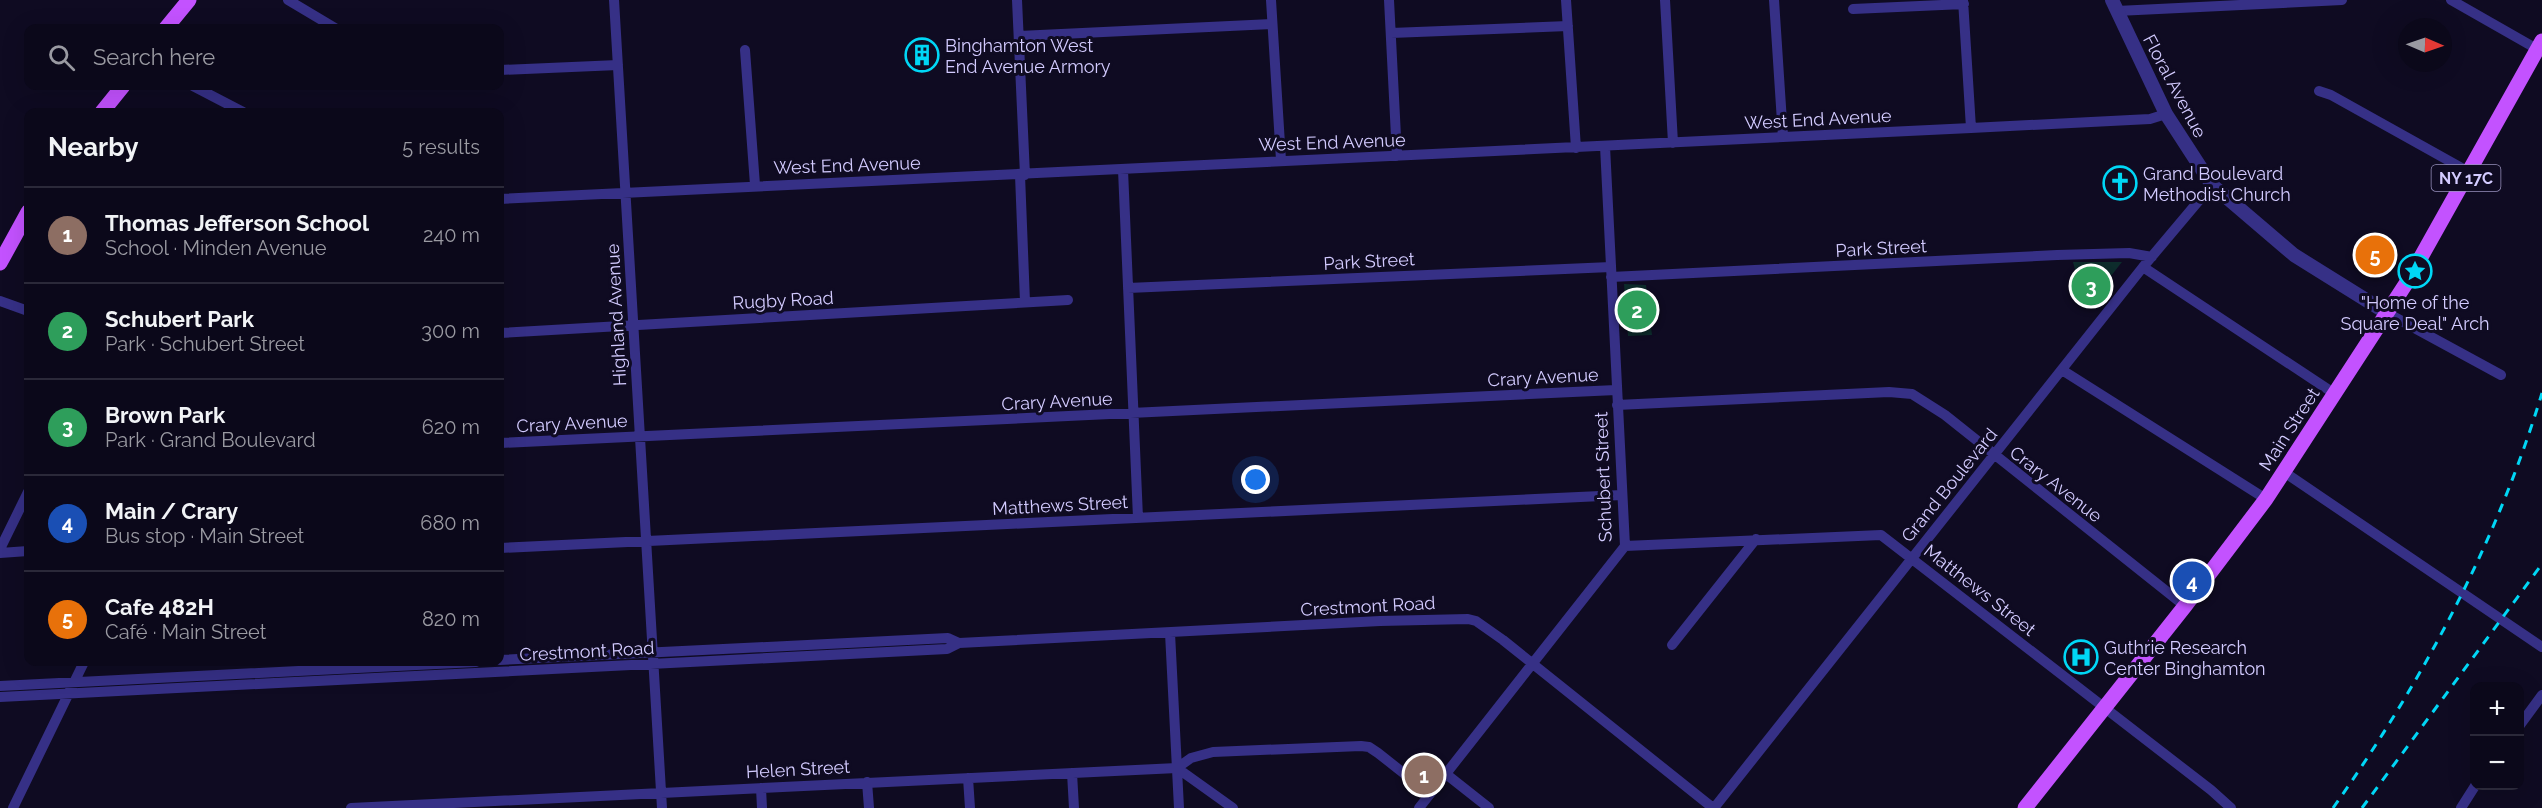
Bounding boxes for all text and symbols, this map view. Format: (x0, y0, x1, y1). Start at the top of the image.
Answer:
north arrow (2398, 18, 2452, 72)
search box (24, 24, 504, 90)
street label: Floral Avenue (2139, 31, 2211, 142)
place label: Binghamton West End Avenue Armory (945, 35, 1111, 77)
building icon: Binghamton West End Avenue Armory (904, 37, 940, 73)
icon: search (45, 41, 78, 74)
text: Search here (93, 44, 215, 70)
street label: West End Avenue (1744, 105, 1893, 133)
street label: West End Avenue (1258, 129, 1406, 155)
text: Nearby (48, 132, 138, 162)
text: 5 results (402, 135, 480, 159)
street label: West End Avenue (773, 152, 921, 178)
place label: Grand Boulevard Methodist Church (2143, 163, 2291, 205)
church icon: Grand Boulevard Methodist Church (2102, 165, 2138, 201)
road number: NY 17C (2432, 165, 2500, 191)
text: Thomas Jefferson School (105, 210, 369, 236)
text: 1 (63, 223, 72, 247)
text: 240 m (423, 223, 480, 247)
pin: 5 (2356, 232, 2394, 278)
street label: Park Street (1835, 235, 1927, 261)
text: School · Minden Avenue (105, 236, 326, 260)
street label: Highland Avenue (602, 243, 630, 387)
street label: Park Street (1323, 248, 1415, 274)
place icon: "Home of the Square Deal" Arch (2397, 253, 2433, 289)
pin: 3 (2072, 264, 2110, 308)
street label: Rugby Road (732, 287, 834, 313)
pin: 2 (1618, 288, 1656, 332)
place label: "Home of the Square Deal" Arch (2340, 292, 2490, 334)
text: Schubert Park (105, 306, 254, 332)
text: 2 (62, 319, 73, 343)
text: 300 m (421, 319, 480, 343)
text: Park · Schubert Street (105, 332, 305, 356)
street label: Crary Avenue (1487, 364, 1600, 390)
street label: Main Street (2254, 384, 2324, 474)
street label: Crary Avenue (1001, 388, 1114, 414)
text: Brown Park (105, 402, 225, 428)
street label: Crary Avenue (516, 410, 629, 436)
street label: Schubert Street (1590, 411, 1616, 543)
text: 3 (62, 415, 73, 439)
text: 620 m (422, 415, 480, 439)
street label: Grand Boulevard (1897, 424, 2001, 546)
text: Park · Grand Boulevard (105, 428, 316, 452)
street label: Crary Avenue (2006, 441, 2107, 527)
your location (1241, 465, 1270, 494)
street label: Matthews Street (992, 491, 1128, 519)
text: Main / Crary (105, 498, 238, 524)
text: 4 (62, 511, 73, 535)
text: 680 m (420, 511, 480, 535)
text: Bus stop · Main Street (105, 524, 304, 548)
street label: Matthews Street (1920, 540, 2040, 640)
pin: 4 (2172, 558, 2212, 604)
street label: Crestmont Road (1300, 592, 1436, 620)
text: Cafe 482H (105, 594, 214, 620)
text: 5 (62, 607, 73, 631)
text: 820 m (422, 607, 480, 631)
text: Café · Main Street (105, 620, 266, 644)
street label: Crestmont Road (519, 637, 655, 665)
place label: Guthrie Research Center Binghamton (2104, 637, 2266, 679)
hospital icon: Guthrie Research Center Binghamton (2063, 639, 2099, 675)
map controls (2470, 682, 2524, 790)
button: + (2470, 682, 2524, 736)
button: − (2470, 736, 2524, 790)
pin: 1 (1404, 752, 1444, 798)
street label: Helen Street (745, 756, 851, 782)

